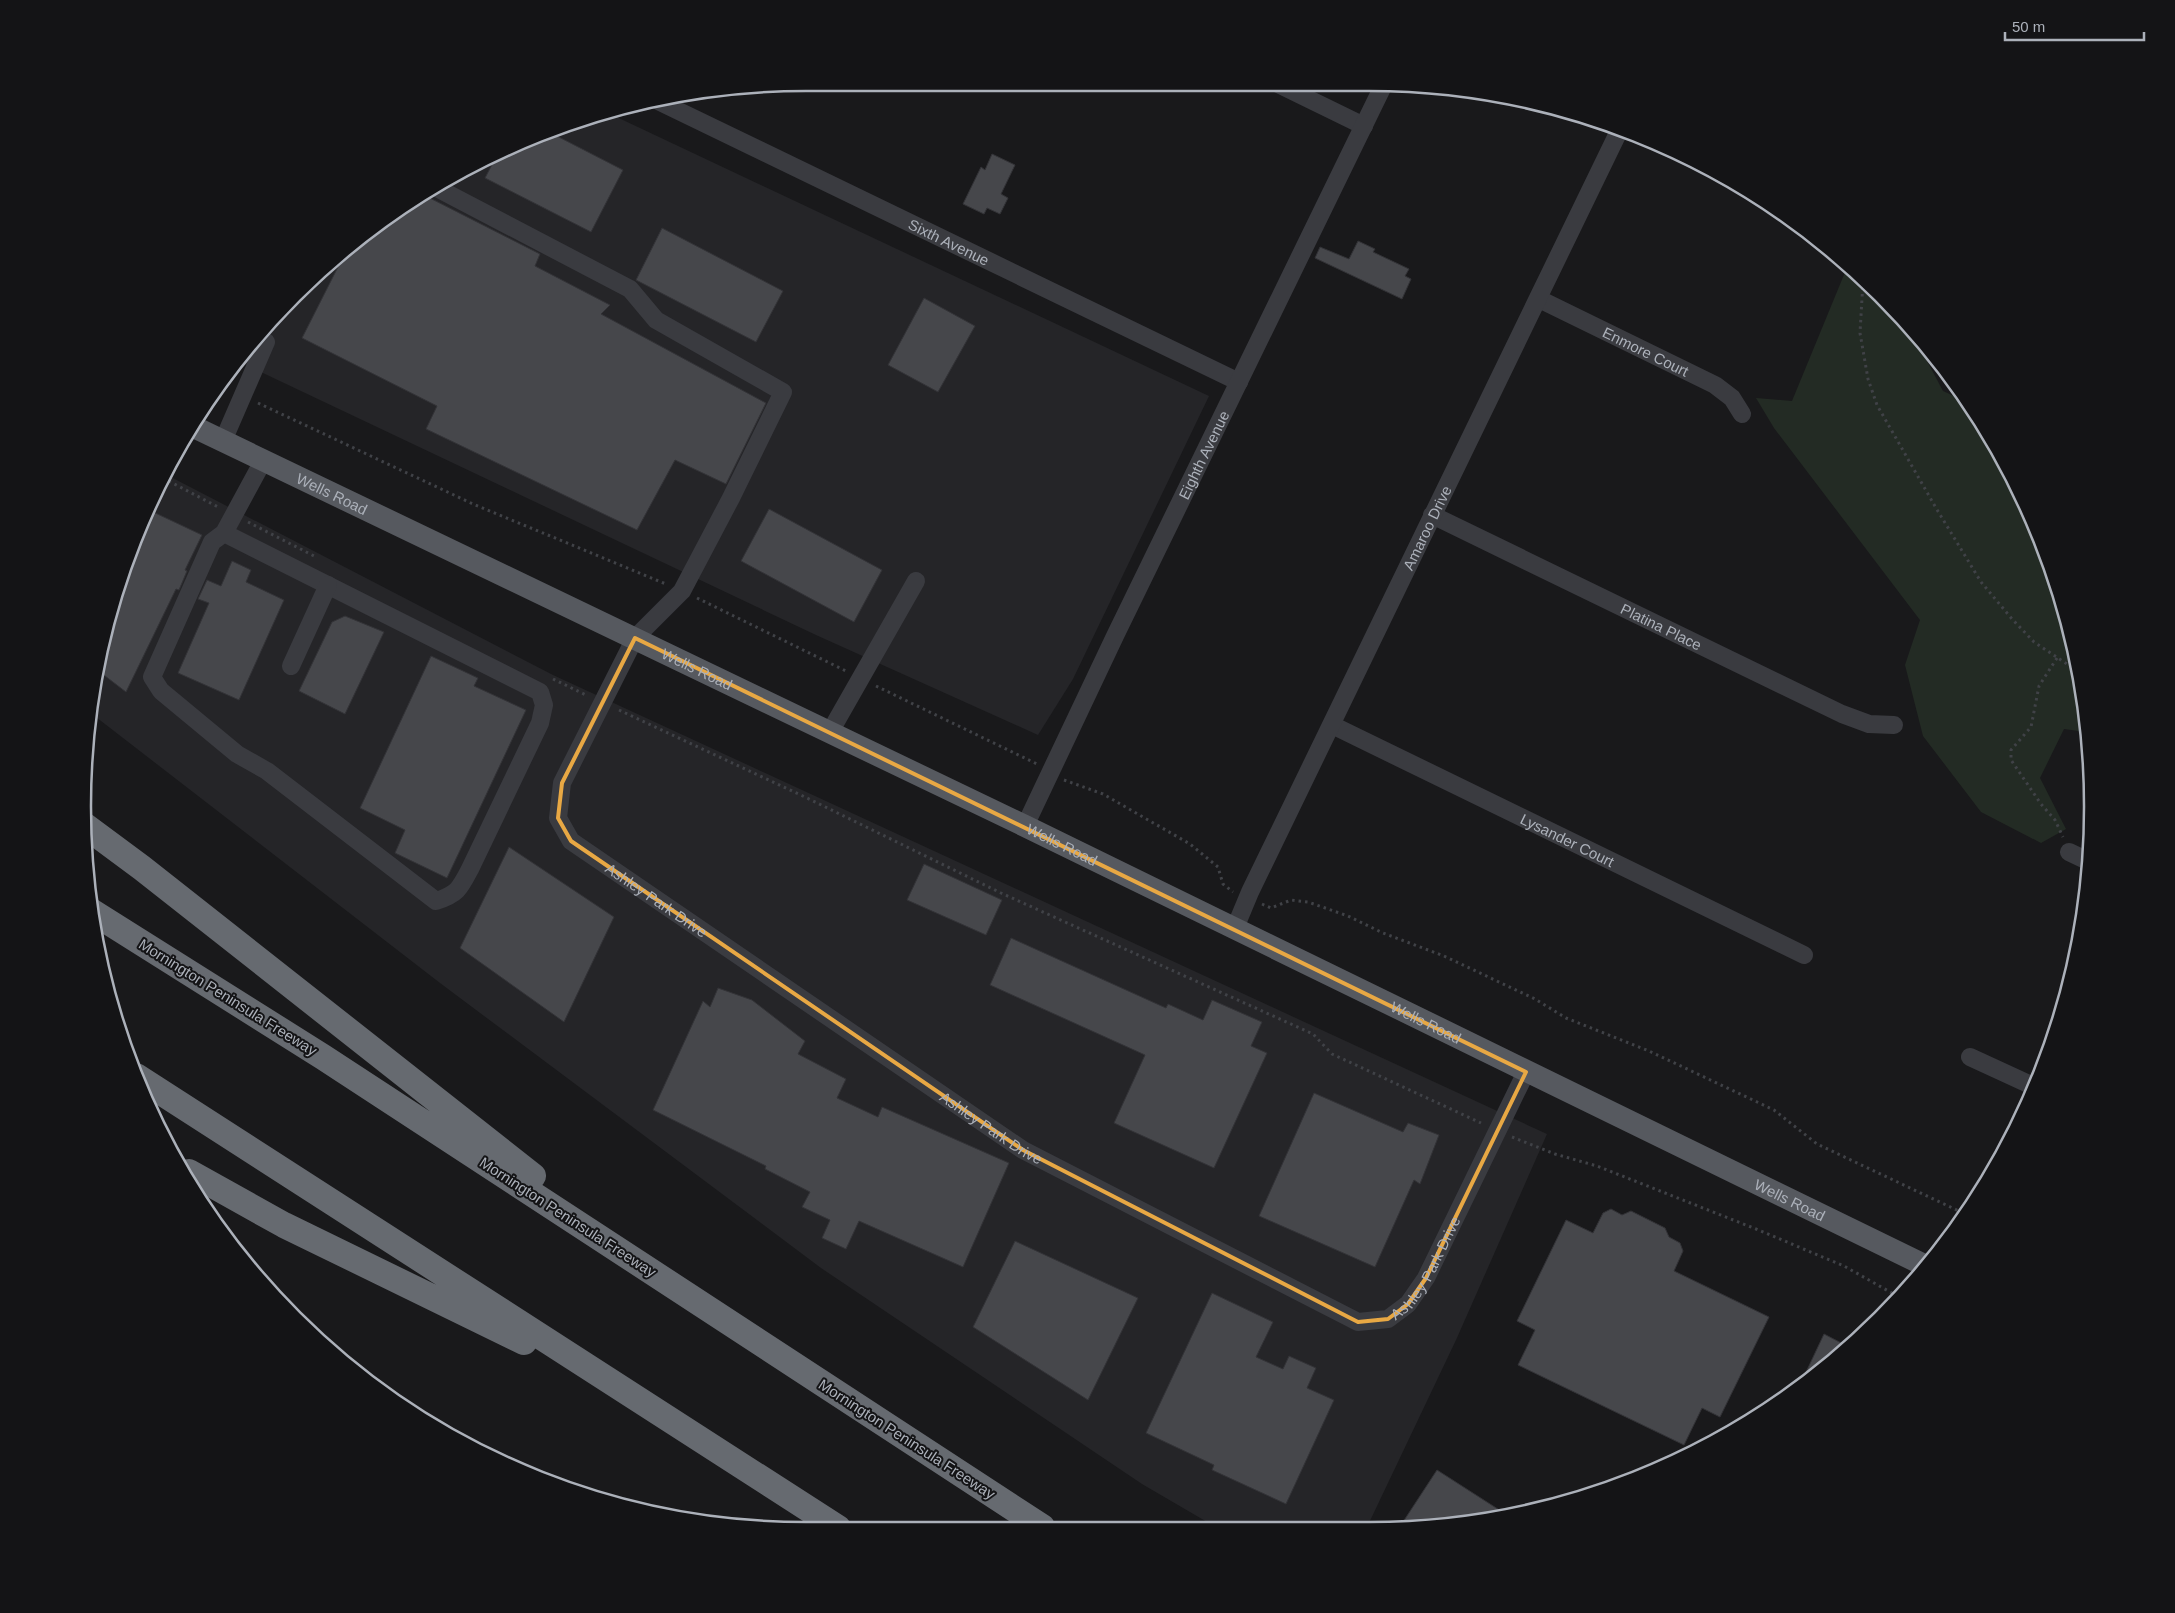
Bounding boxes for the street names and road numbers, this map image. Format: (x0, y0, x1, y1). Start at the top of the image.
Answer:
street label: Sixth Avenue (906, 215, 992, 268)
street label: Enmore Court (1600, 323, 1692, 380)
street label: Eighth Avenue (1175, 408, 1232, 502)
street label: Wells Road (294, 469, 370, 518)
street label: Amaroo Drive (1399, 483, 1454, 573)
street label: Platina Place (1618, 600, 1705, 653)
street label: Wells Road (659, 644, 735, 693)
street label: Lysander Court (1518, 810, 1618, 870)
street label: Wells Road (1024, 820, 1100, 869)
street label: Ashley Park Drive (603, 859, 711, 940)
street label: Mornington Peninsula Freeway (136, 935, 321, 1059)
street label: Wells Road (1388, 997, 1464, 1046)
street label: Ashley Park Drive (937, 1087, 1046, 1167)
street label: Mornington Peninsula Freeway (477, 1154, 660, 1281)
street label: Wells Road (1752, 1175, 1828, 1224)
street label: Ashley Park Drive (1387, 1213, 1463, 1323)
street label: Mornington Peninsula Freeway (816, 1376, 999, 1503)

